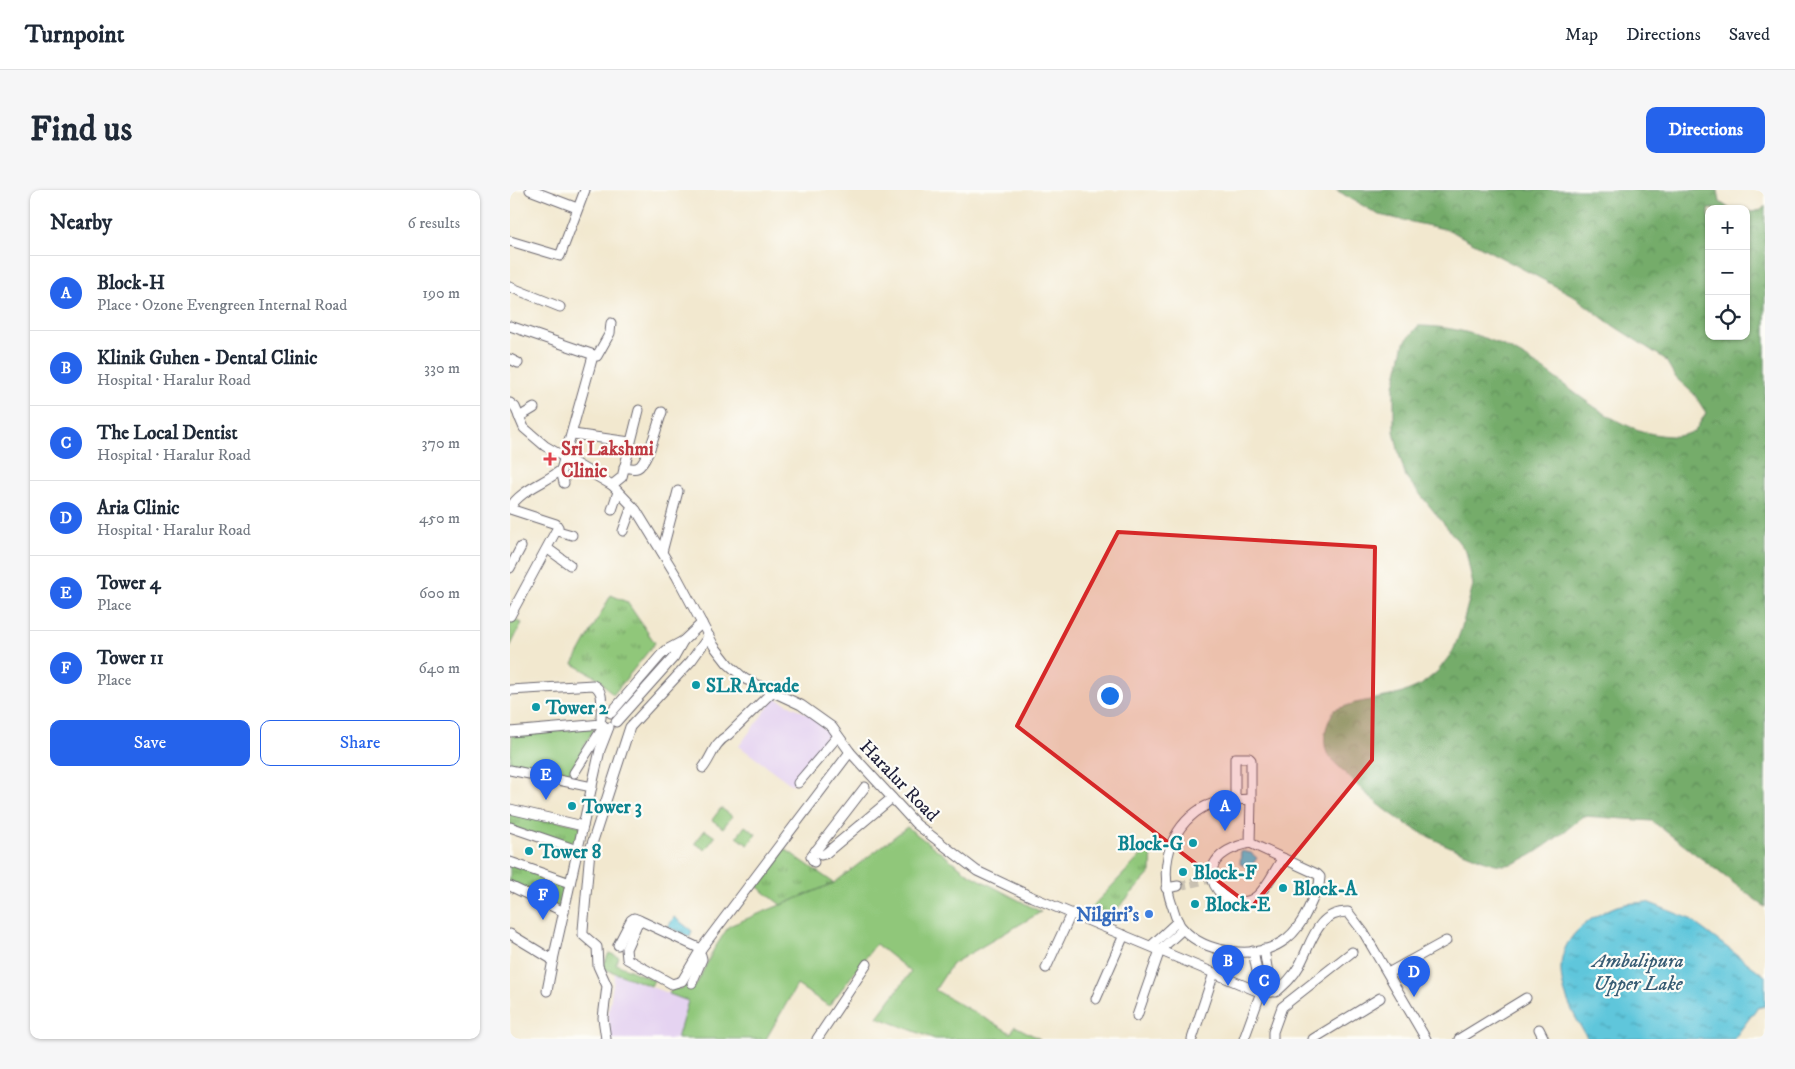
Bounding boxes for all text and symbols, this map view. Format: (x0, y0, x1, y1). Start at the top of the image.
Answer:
text: Turnpoint (25, 20, 124, 50)
text: Map (1565, 24, 1598, 46)
text: Directions (1626, 24, 1701, 46)
text: Saved (1729, 24, 1770, 46)
button: Directions (1646, 107, 1765, 153)
text: Find us (30, 108, 132, 152)
map controls (1705, 205, 1750, 340)
button: + (1705, 205, 1750, 250)
text: Nearby (50, 210, 112, 236)
text: 6 results (407, 213, 460, 233)
button: − (1705, 250, 1750, 295)
text: Block-H (97, 272, 165, 295)
text: A (61, 283, 71, 303)
text: 190 m (422, 283, 460, 303)
text: Place · Ozone Evengreen Internal Road (97, 295, 347, 315)
button: locate (1705, 295, 1750, 340)
text: Klinik Guhen - Dental Clinic (97, 347, 317, 370)
text: B (61, 358, 71, 378)
text: 330 m (424, 358, 460, 378)
text: Hospital · Haralur Road (97, 370, 251, 390)
text: The Local Dentist (97, 422, 237, 445)
text: C (61, 433, 71, 453)
text: 370 m (422, 433, 460, 453)
place label: Sri Lakshmi Clinic (561, 438, 654, 483)
text: Hospital · Haralur Road (97, 445, 251, 465)
marker: Sri Lakshmi Clinic (543, 452, 557, 466)
text: Aria Clinic (97, 497, 179, 520)
text: D (60, 508, 72, 528)
text: 450 m (419, 508, 460, 528)
text: Hospital · Haralur Road (97, 520, 251, 540)
text: Tower 4 (97, 572, 161, 595)
text: E (60, 583, 72, 603)
text: 600 m (419, 583, 460, 603)
text: Place (97, 595, 131, 615)
text: Tower 11 (97, 647, 164, 670)
text: F (61, 658, 71, 678)
text: 640 m (418, 658, 460, 678)
text: Place (97, 670, 131, 690)
place label: SLR Arcade (706, 675, 799, 698)
marker: SLR Arcade (690, 679, 702, 691)
your location (1097, 683, 1123, 709)
place label: Tower 2 (545, 697, 609, 720)
marker: Tower 2 (530, 701, 542, 713)
button: Save (50, 720, 250, 766)
button: Share (260, 720, 460, 766)
street label: Haralur Road (854, 735, 944, 827)
pin: E (530, 759, 562, 800)
pin: A (1209, 790, 1241, 831)
place label: Tower 3 (581, 796, 642, 819)
marker: Tower 3 (566, 800, 578, 812)
place label: Block-G (1118, 833, 1184, 856)
marker: Block-G (1187, 837, 1199, 849)
place label: Tower 8 (538, 841, 602, 864)
marker: Tower 8 (523, 845, 535, 857)
place label: Block-F (1193, 862, 1257, 885)
marker: Block-F (1177, 866, 1189, 878)
place label: Block-A (1293, 878, 1358, 901)
pin: F (527, 879, 559, 920)
marker: Block-A (1277, 882, 1289, 894)
place label: Block-E (1205, 894, 1271, 917)
marker: Block-E (1189, 898, 1201, 910)
place label: Nilgiri's (1076, 904, 1140, 927)
marker: Nilgiri's (1143, 908, 1155, 920)
pin: B (1212, 945, 1244, 986)
water label: Ambalipura Upper Lake (1590, 949, 1684, 997)
pin: D (1398, 956, 1430, 997)
pin: C (1248, 965, 1280, 1006)

